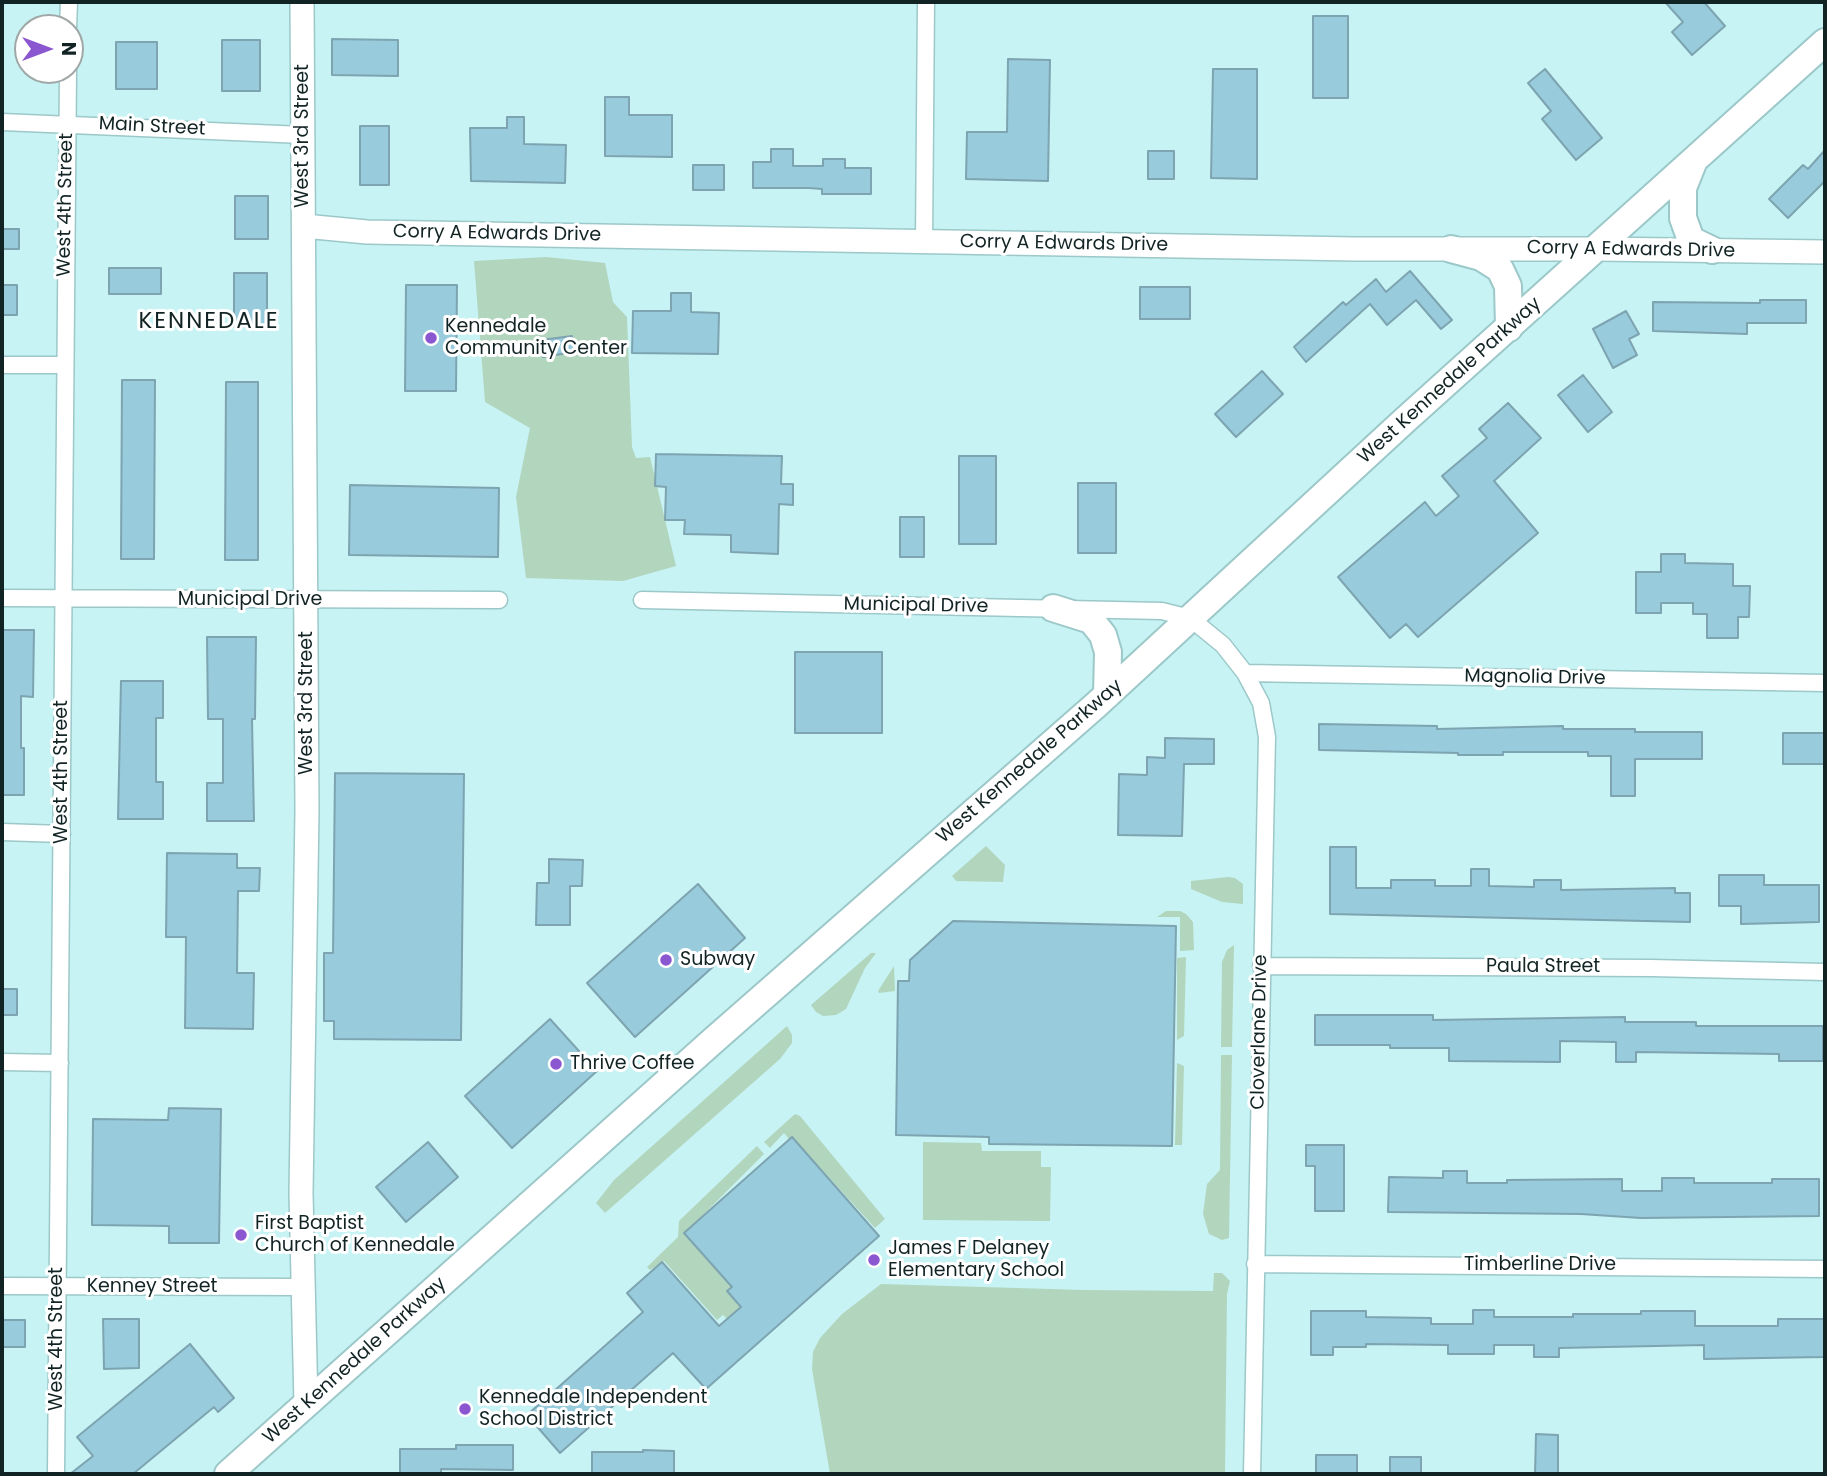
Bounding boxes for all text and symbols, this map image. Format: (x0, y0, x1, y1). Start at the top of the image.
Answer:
north arrow (14, 14, 84, 84)
text: N (55, 42, 82, 56)
street label: West 3rd Street (292, 64, 314, 208)
street label: Main Street (98, 113, 206, 141)
street label: West 4th Street (53, 133, 79, 277)
street label: Corry A Edwards Drive (393, 221, 601, 247)
street label: Corry A Edwards Drive (960, 231, 1168, 257)
street label: Corry A Edwards Drive (1527, 237, 1735, 263)
street label: West Kennedale Parkway (1354, 293, 1546, 469)
district label: KENNEDALE (140, 308, 278, 336)
place label: Kennedale Community Center (445, 316, 627, 360)
marker: Kennedale Community Center (423, 330, 439, 346)
street label: Municipal Drive (178, 589, 322, 611)
street label: Municipal Drive (843, 593, 989, 619)
street label: West 3rd Street (296, 631, 318, 775)
street label: Magnolia Drive (1464, 665, 1606, 691)
street label: West Kennedale Parkway (933, 675, 1127, 849)
street label: West 4th Street (51, 700, 73, 844)
place label: Subway (680, 949, 755, 971)
marker: Subway (658, 952, 674, 968)
street label: Cloverlane Drive (1247, 954, 1273, 1110)
street label: Paula Street (1486, 956, 1600, 978)
place label: Thrive Coffee (570, 1053, 695, 1075)
marker: Thrive Coffee (548, 1056, 564, 1072)
place label: First Baptist Church of Kennedale (255, 1213, 455, 1257)
marker: First Baptist Church of Kennedale (233, 1227, 249, 1243)
place label: James F Delaney Elementary School (888, 1238, 1064, 1282)
marker: James F Delaney Elementary School (866, 1252, 882, 1268)
street label: Timberline Drive (1464, 1254, 1616, 1276)
street label: West 4th Street (46, 1267, 68, 1411)
street label: West Kennedale Parkway (259, 1273, 451, 1449)
street label: Kenney Street (87, 1276, 217, 1298)
place label: Kennedale Independent School District (479, 1387, 707, 1431)
marker: Kennedale Independent School District (457, 1401, 473, 1417)

